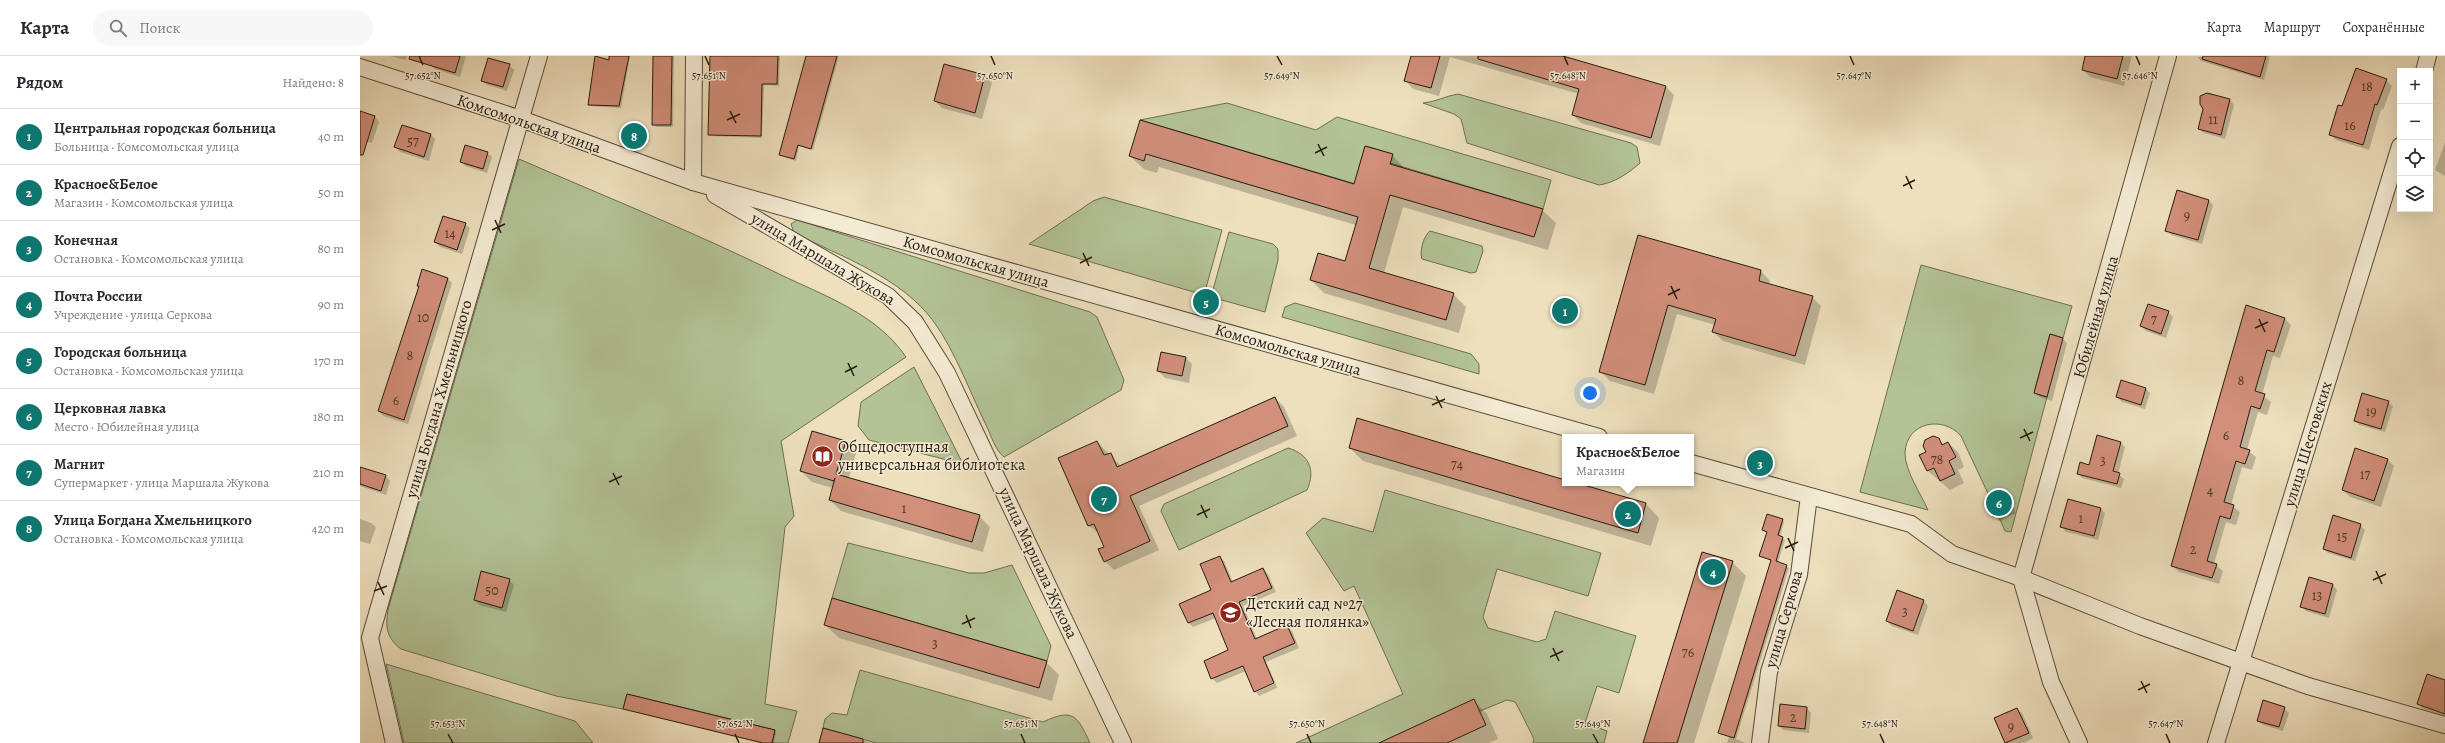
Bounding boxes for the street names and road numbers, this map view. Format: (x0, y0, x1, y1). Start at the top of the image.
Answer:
street label: Комсомольская улица (454, 89, 605, 159)
street label: улица Маршала Жукова (746, 207, 900, 311)
street label: Комсомольская улица (900, 231, 1052, 294)
street label: Юбилейная улица (2068, 252, 2124, 381)
street label: улица Богдана Хмельницкого (400, 297, 478, 502)
street label: Комсомольская улица (1212, 319, 1364, 382)
street label: улица Шестовских (2278, 378, 2338, 510)
street label: улица Маршала Жукова (993, 483, 1083, 643)
street label: улица Серкова (1759, 567, 1809, 671)

